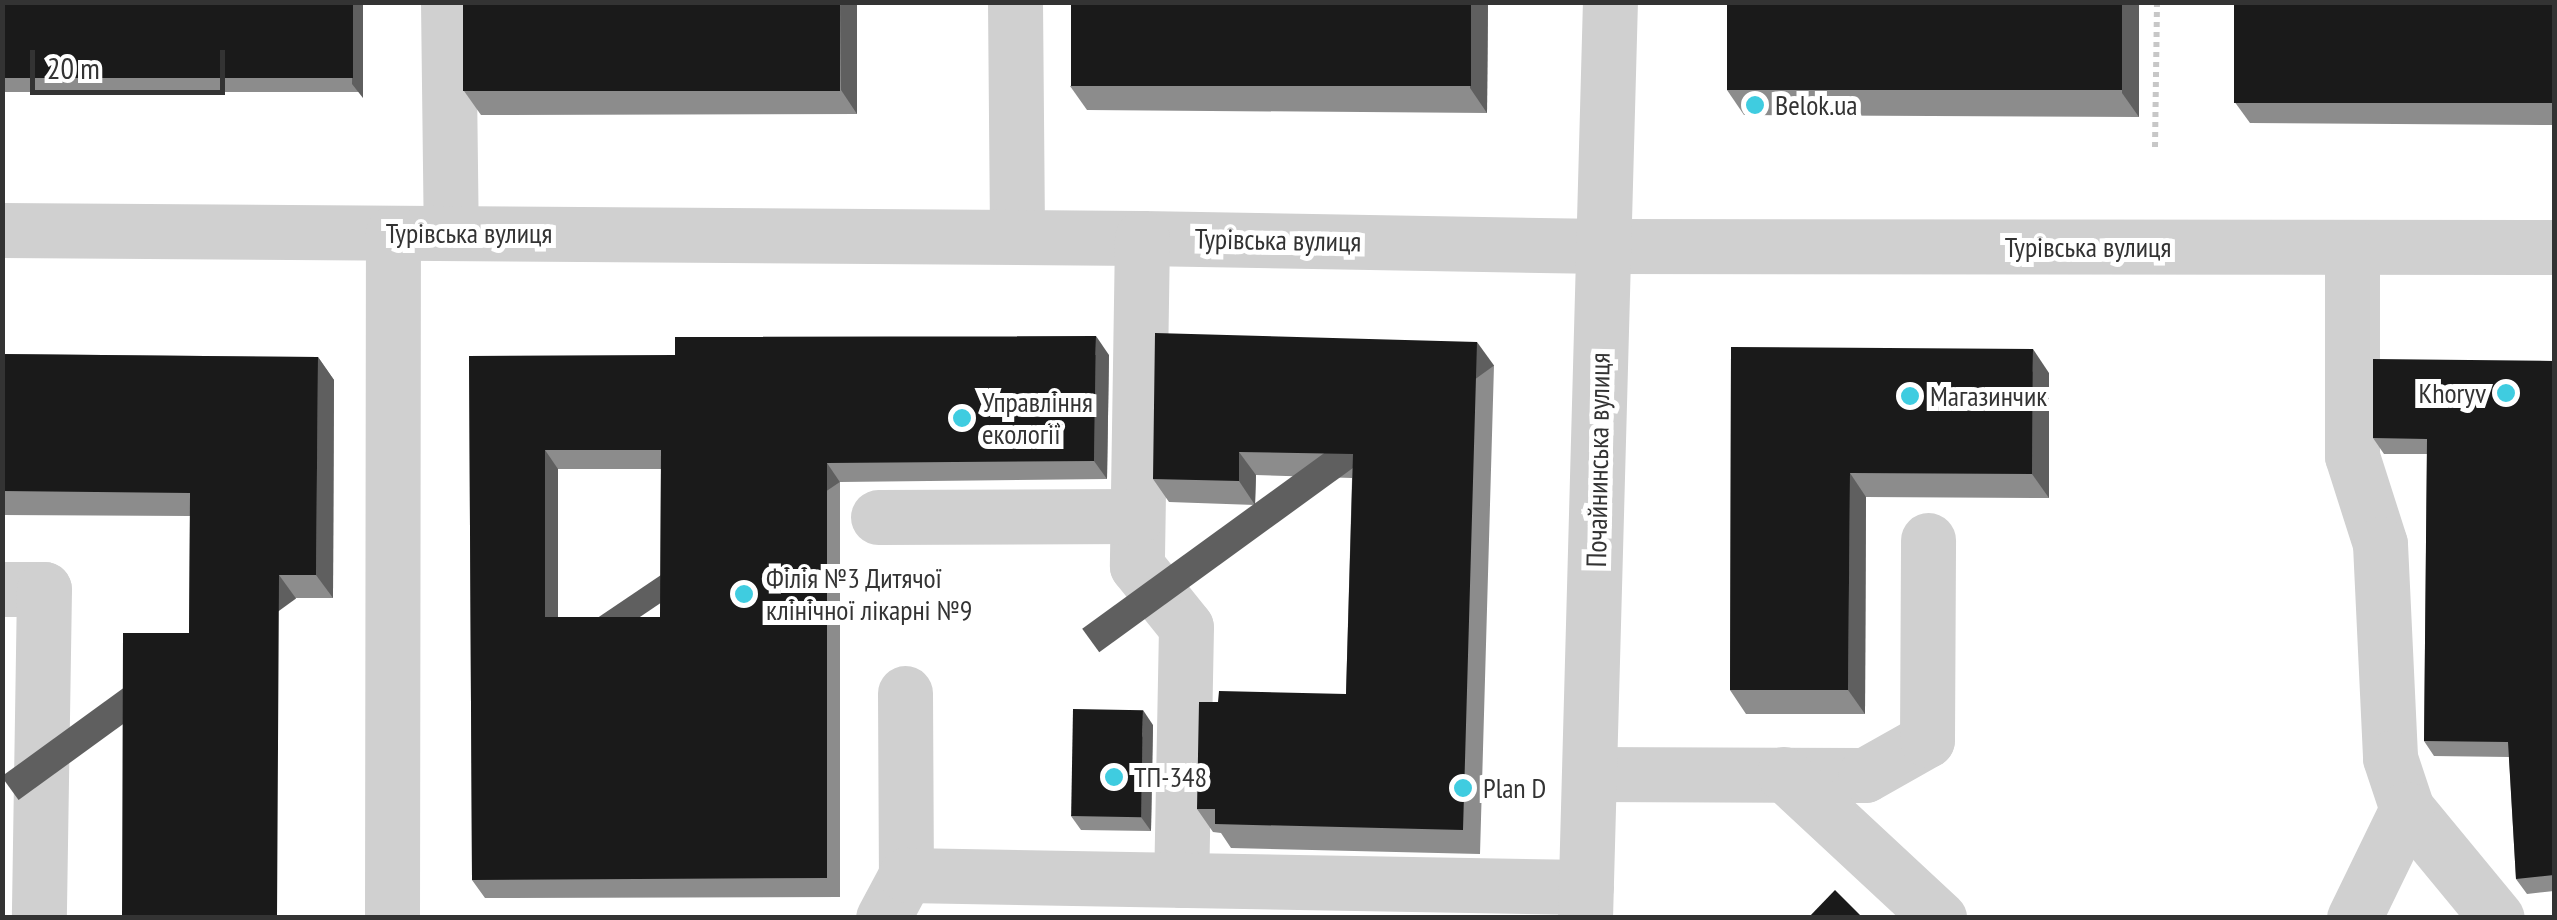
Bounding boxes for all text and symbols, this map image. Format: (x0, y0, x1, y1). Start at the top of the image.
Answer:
scale bar (35, 30, 230, 92)
text: 20 m (47, 48, 100, 87)
place label: Belok.ua (1775, 88, 1858, 122)
marker: Belok.ua (1744, 94, 1766, 116)
street label: Турівська вулиця (386, 216, 552, 250)
street label: Турівська вулиця (1194, 222, 1362, 258)
street label: Турівська вулиця (2005, 230, 2171, 264)
street label: Почайнинська вулиця (1579, 352, 1617, 568)
place label: Khoryv (2418, 376, 2486, 410)
place label: Магазинчик (1930, 379, 2047, 413)
marker: Khoryv (2495, 382, 2517, 404)
place label: Управління екології (982, 385, 1093, 451)
marker: Магазинчик (1899, 385, 1921, 407)
marker: Управління екології (951, 407, 973, 429)
place label: Філія №3 Дитячої клінічної лікарні №9 (766, 561, 972, 627)
marker: Філія №3 Дитячої клінічної лікарні №9 (731, 581, 757, 607)
place label: ТП-348 (1134, 760, 1207, 794)
marker: ТП-348 (1103, 766, 1125, 788)
place label: Plan D (1483, 771, 1546, 805)
marker: Plan D (1452, 777, 1474, 799)

